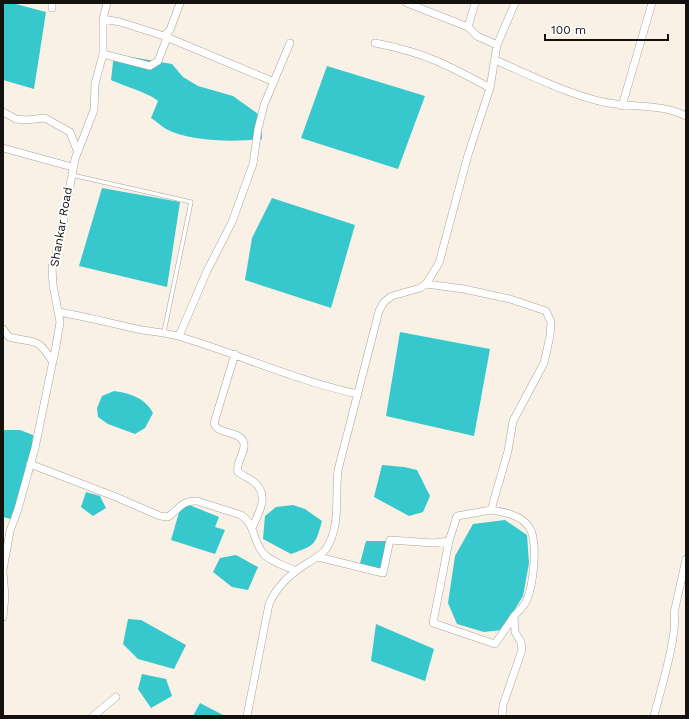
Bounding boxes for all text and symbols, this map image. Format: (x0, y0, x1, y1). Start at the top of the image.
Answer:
scale bar (545, 16, 668, 42)
text: 100 m (551, 23, 586, 37)
street label: Shankar Road (47, 186, 75, 268)

